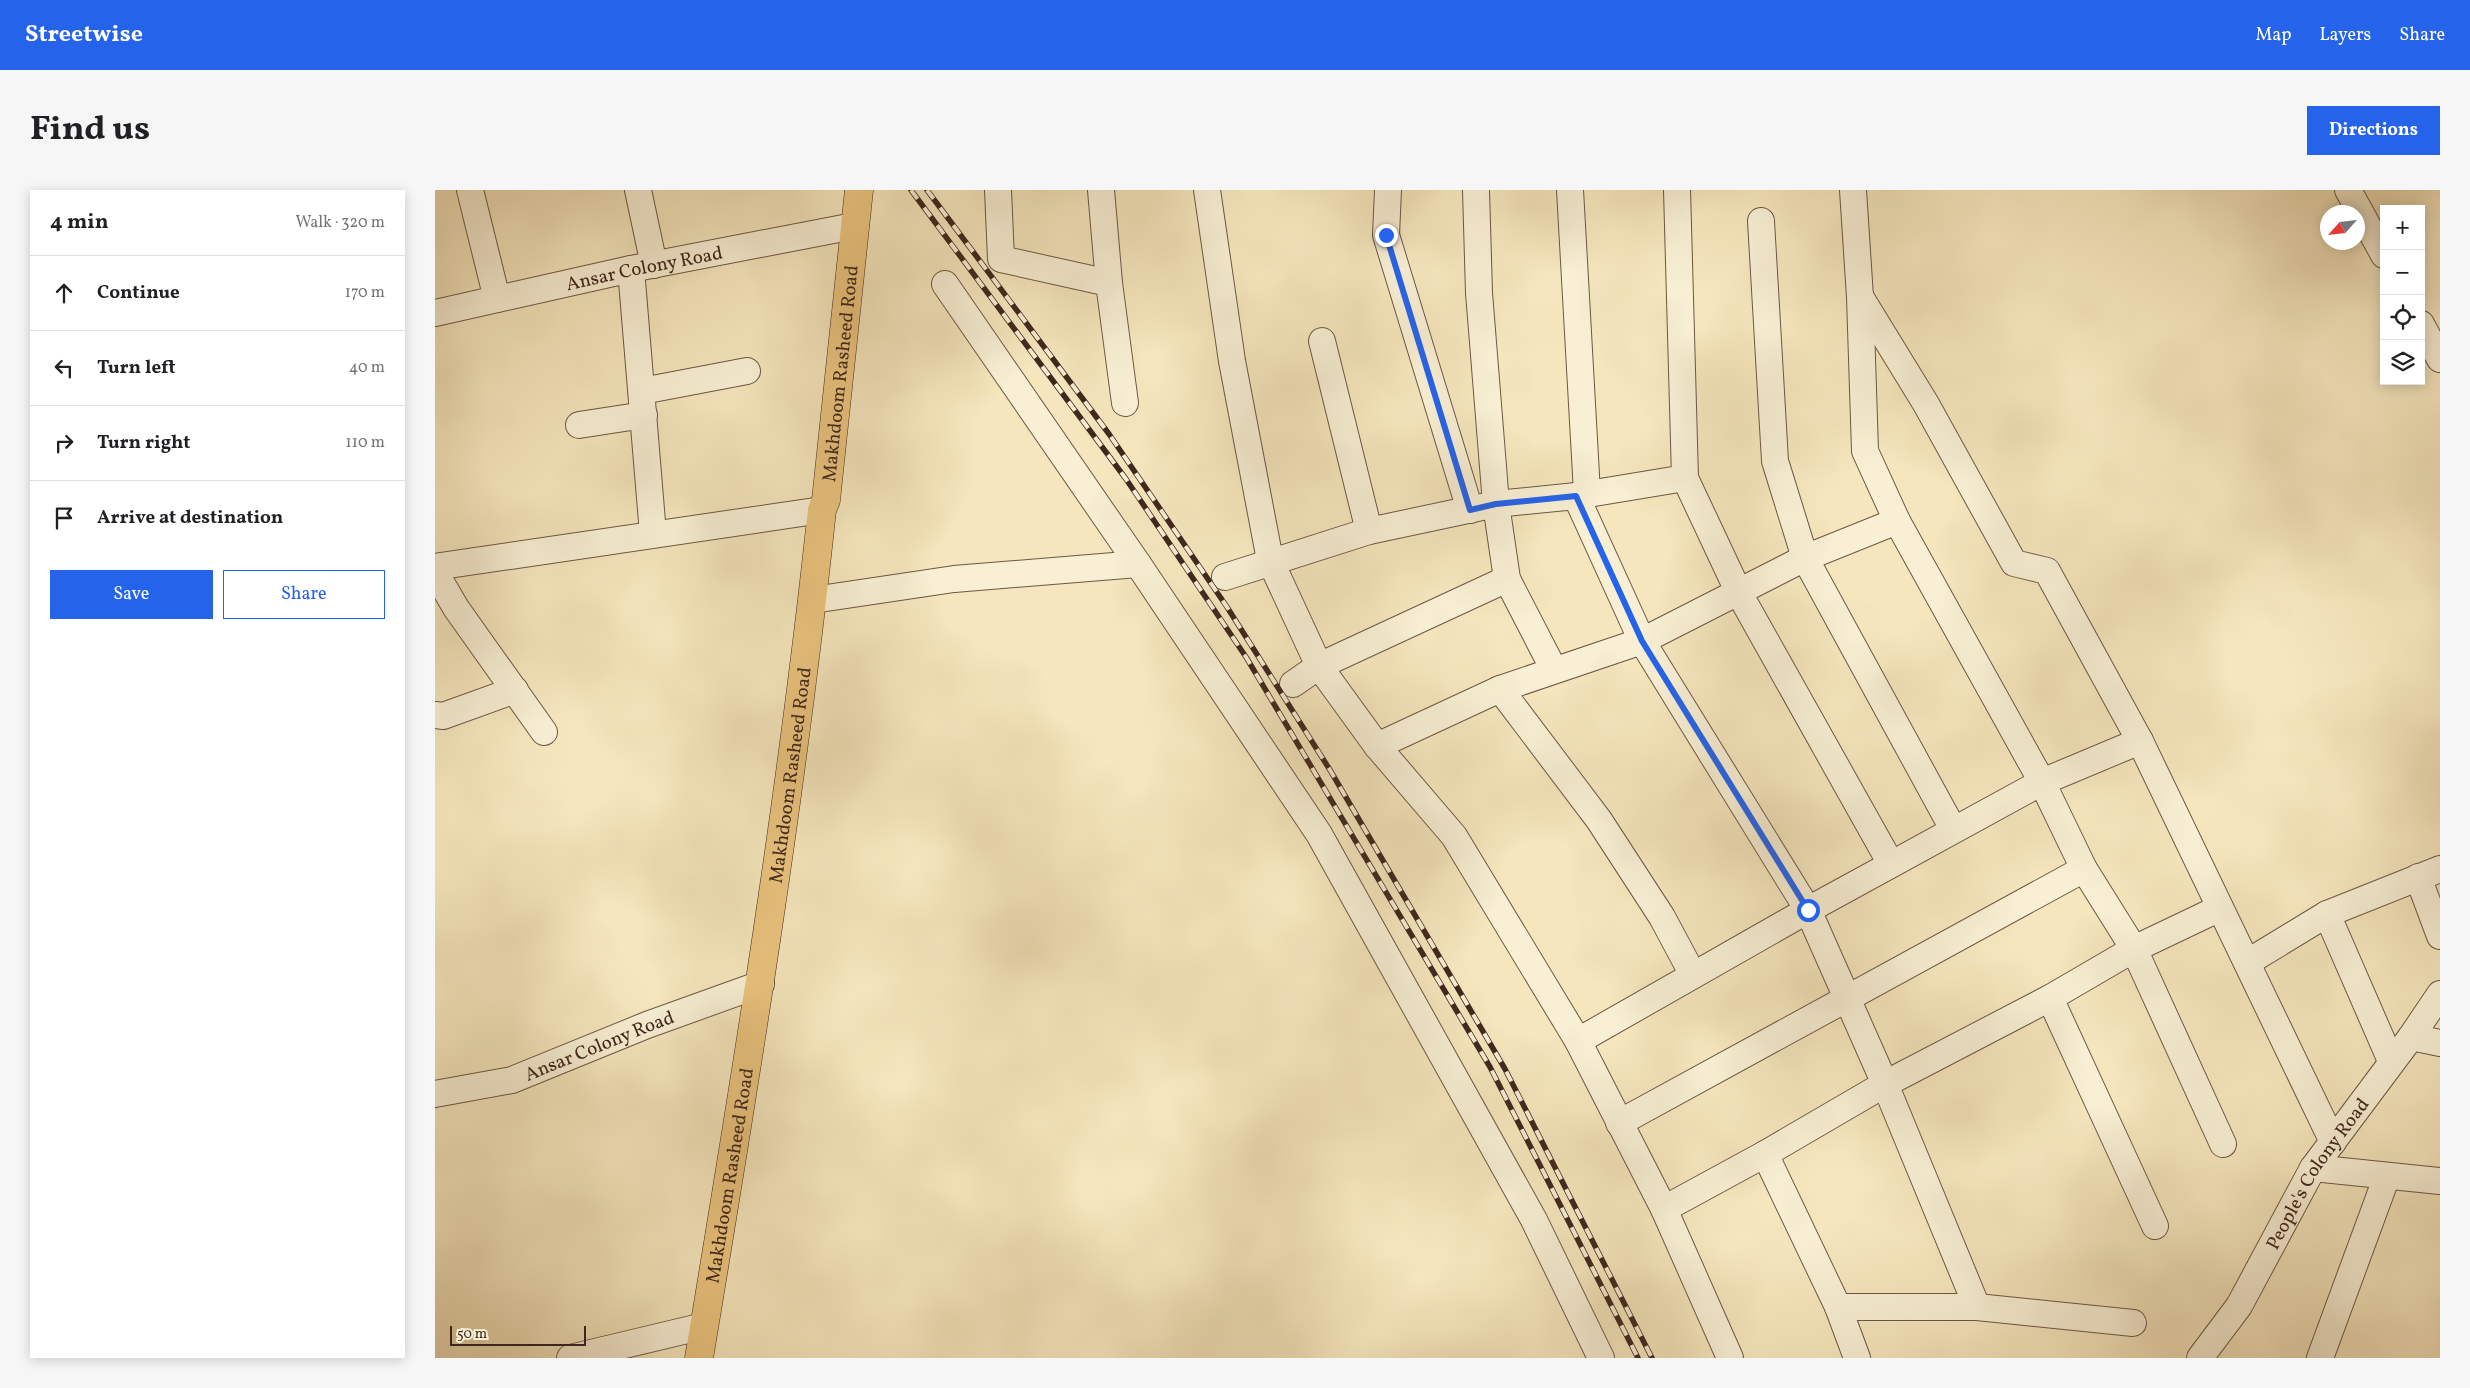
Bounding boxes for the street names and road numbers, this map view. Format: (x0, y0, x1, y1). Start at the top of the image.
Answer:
street label: Ansar Colony Road (564, 241, 725, 298)
street label: Makhdoom Rasheed Road (817, 264, 866, 483)
street label: Makhdoom Rasheed Road (764, 666, 819, 885)
street label: Ansar Colony Road (521, 1005, 678, 1089)
street label: Makhdoom Rasheed Road (701, 1066, 761, 1285)
street label: People's Colony Road (2261, 1093, 2376, 1255)

